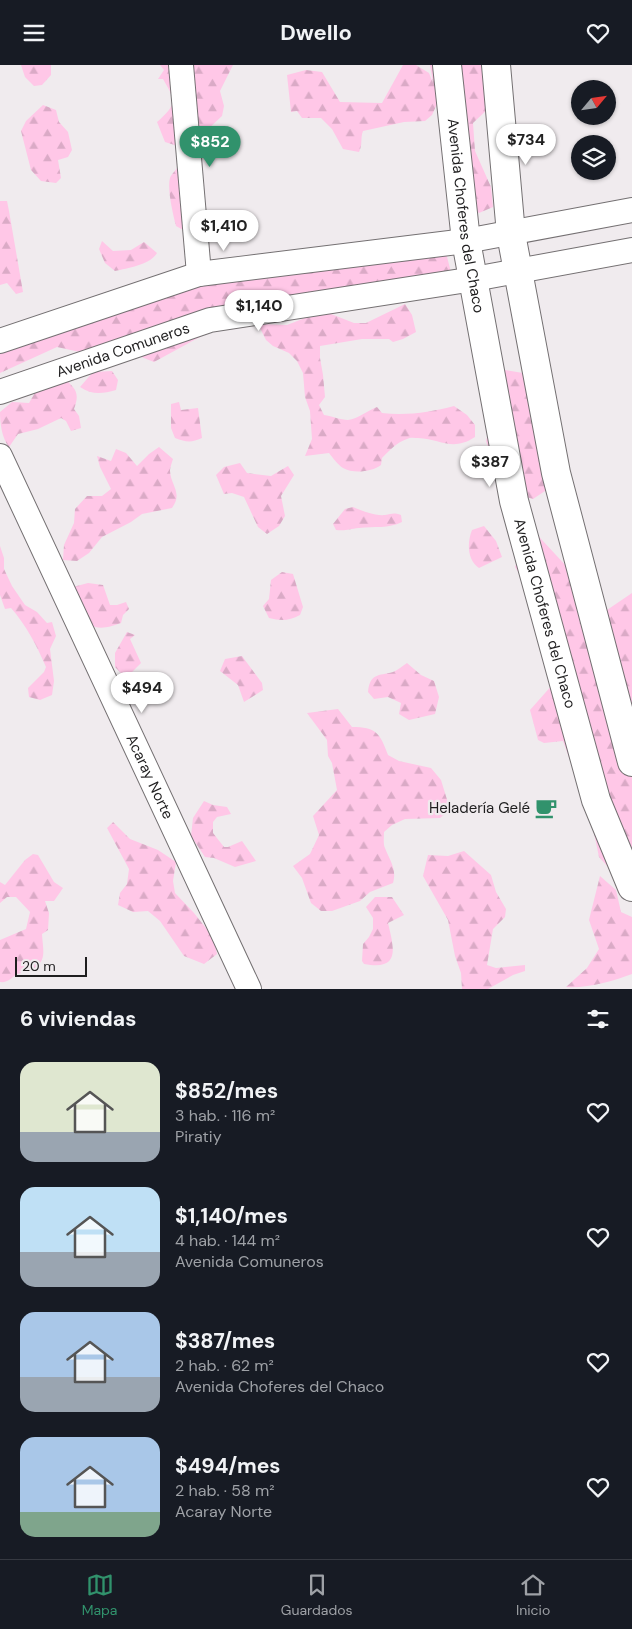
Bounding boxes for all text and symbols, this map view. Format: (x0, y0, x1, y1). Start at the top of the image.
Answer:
text: Dwello (280, 18, 352, 47)
icon: menu (20, 19, 48, 47)
icon: heart (584, 19, 612, 47)
north arrow (571, 80, 616, 125)
map controls (571, 80, 616, 180)
street label: Avenida Choferes del Chaco (443, 117, 489, 315)
pin: $734 (496, 123, 556, 166)
pin: $852 (180, 126, 240, 168)
text: $734 (507, 129, 545, 150)
text: $852 (191, 131, 229, 152)
button: layers (571, 135, 616, 180)
pin: $1,410 (183, 209, 265, 252)
text: $1,410 (201, 215, 247, 236)
pin: $1,140 (218, 289, 300, 332)
text: $1,140 (236, 295, 282, 316)
street label: Avenida Comuneros (54, 318, 192, 382)
pin: $387 (460, 445, 520, 488)
text: $387 (471, 451, 509, 472)
street label: Avenida Choferes del Chaco (509, 516, 580, 711)
pin: $494 (112, 671, 172, 714)
text: $494 (122, 677, 162, 698)
street label: Acaray Norte (121, 731, 178, 822)
cafe icon: Heladería Gelé (533, 795, 559, 821)
place label: Heladería Gelé (429, 798, 530, 818)
scale bar (15, 954, 88, 977)
text: 20 m (22, 957, 56, 975)
text: 6 viviendas (20, 1005, 136, 1033)
icon: filters (584, 1005, 612, 1033)
text: $852/mes (175, 1077, 278, 1105)
icon: home (60, 1082, 120, 1142)
icon: heart (584, 1098, 612, 1126)
text: 3 hab. · 116 m² (175, 1105, 275, 1126)
text: Piratiy (175, 1126, 222, 1147)
text: $1,140/mes (175, 1202, 288, 1230)
icon: home (60, 1207, 120, 1267)
icon: heart (584, 1223, 612, 1251)
text: 4 hab. · 144 m² (175, 1230, 280, 1251)
text: Avenida Comuneros (175, 1251, 324, 1272)
text: $387/mes (175, 1327, 275, 1355)
icon: home (60, 1332, 120, 1392)
icon: heart (584, 1348, 612, 1376)
text: 2 hab. · 62 m² (175, 1355, 274, 1376)
text: Avenida Choferes del Chaco (175, 1376, 384, 1397)
text: $494/mes (175, 1452, 280, 1480)
icon: home (60, 1457, 120, 1517)
icon: heart (584, 1473, 612, 1501)
text: 2 hab. · 58 m² (175, 1480, 275, 1501)
text: Acaray Norte (175, 1501, 272, 1522)
tab: Mapa (82, 1571, 117, 1619)
tab: Guardados (281, 1571, 353, 1619)
tab: Inicio (516, 1571, 550, 1619)

